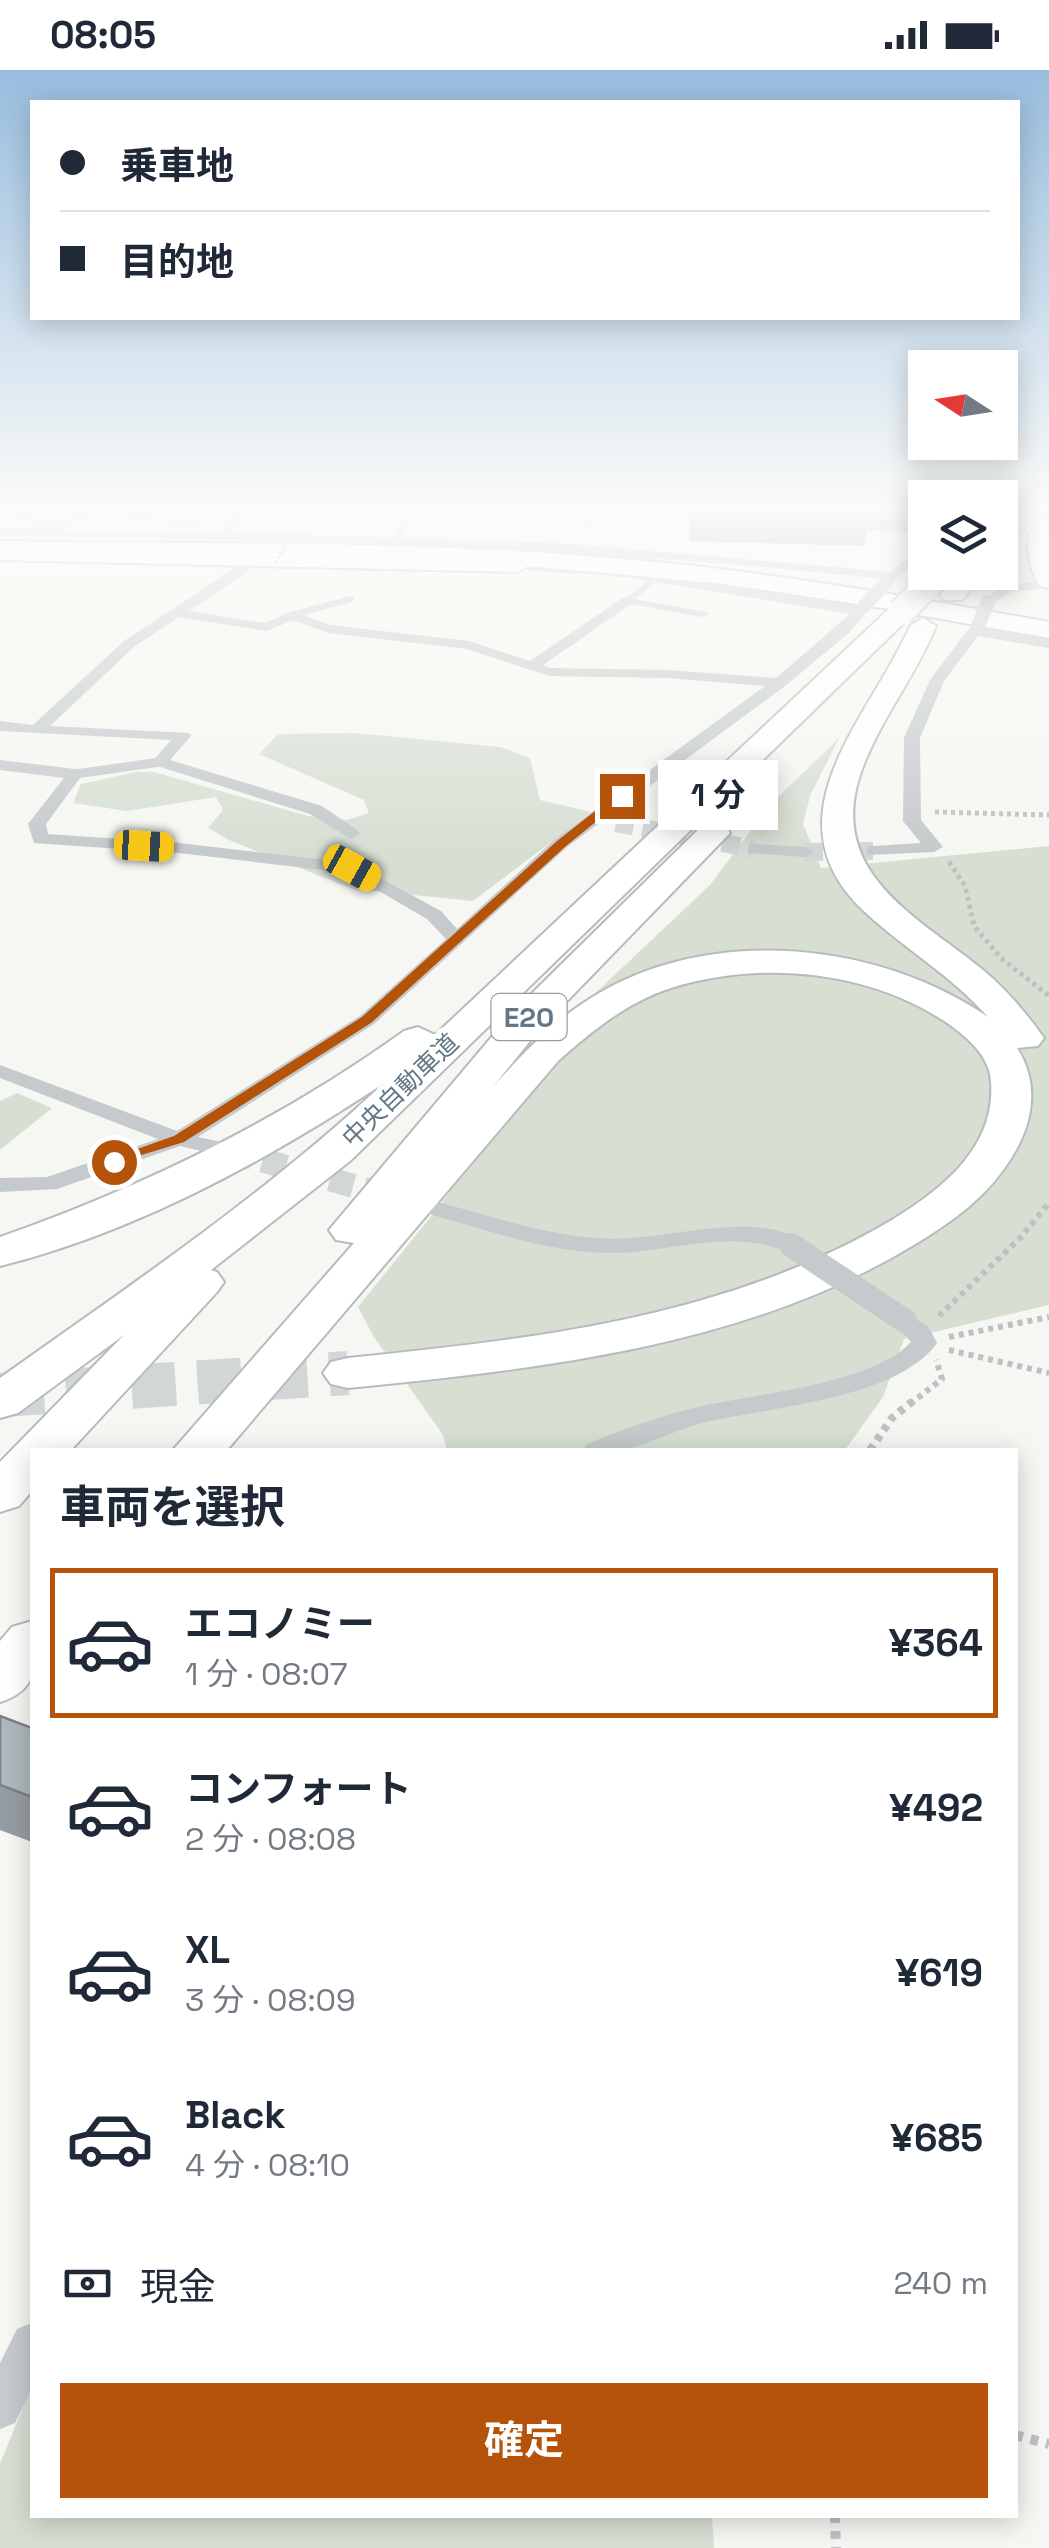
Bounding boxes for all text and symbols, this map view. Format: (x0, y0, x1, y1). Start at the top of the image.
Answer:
text: 08:05 (50, 11, 156, 59)
text: 乗車地 (120, 142, 234, 190)
text: 目的地 (120, 238, 234, 286)
north arrow (908, 350, 1018, 460)
map controls (908, 350, 1018, 590)
button: layers (908, 480, 1018, 590)
callout: 1 分 (657, 761, 777, 831)
route end (600, 774, 645, 819)
text: 1 分 (691, 775, 745, 815)
car (113, 829, 175, 863)
car (318, 840, 386, 896)
road number: E20 (492, 994, 566, 1040)
street label: 中央自動車道 (335, 1026, 465, 1154)
route start (92, 1140, 137, 1185)
text: 車両を選択 (60, 1479, 285, 1536)
icon: car (65, 1598, 155, 1688)
text: エコノミー (185, 1600, 375, 1648)
text: ¥364 (889, 1619, 983, 1667)
text: 1 分 · 08:07 (185, 1654, 348, 1694)
icon: car (65, 1763, 155, 1853)
text: コンフォート (185, 1765, 412, 1813)
text: ¥492 (889, 1784, 983, 1832)
text: 2 分 · 08:08 (185, 1819, 356, 1859)
text: XL (185, 1926, 230, 1974)
icon: car (65, 1928, 155, 2018)
text: ¥619 (895, 1949, 983, 1997)
text: 3 分 · 08:09 (185, 1980, 356, 2020)
text: Black (185, 2091, 286, 2139)
icon: car (65, 2093, 155, 2183)
text: ¥685 (890, 2114, 983, 2162)
text: 4 分 · 08:10 (185, 2145, 350, 2185)
icon: cash (60, 2256, 115, 2311)
text: 現金 (140, 2263, 216, 2311)
text: 240 m (893, 2263, 988, 2303)
button: 確定 (60, 2383, 988, 2498)

